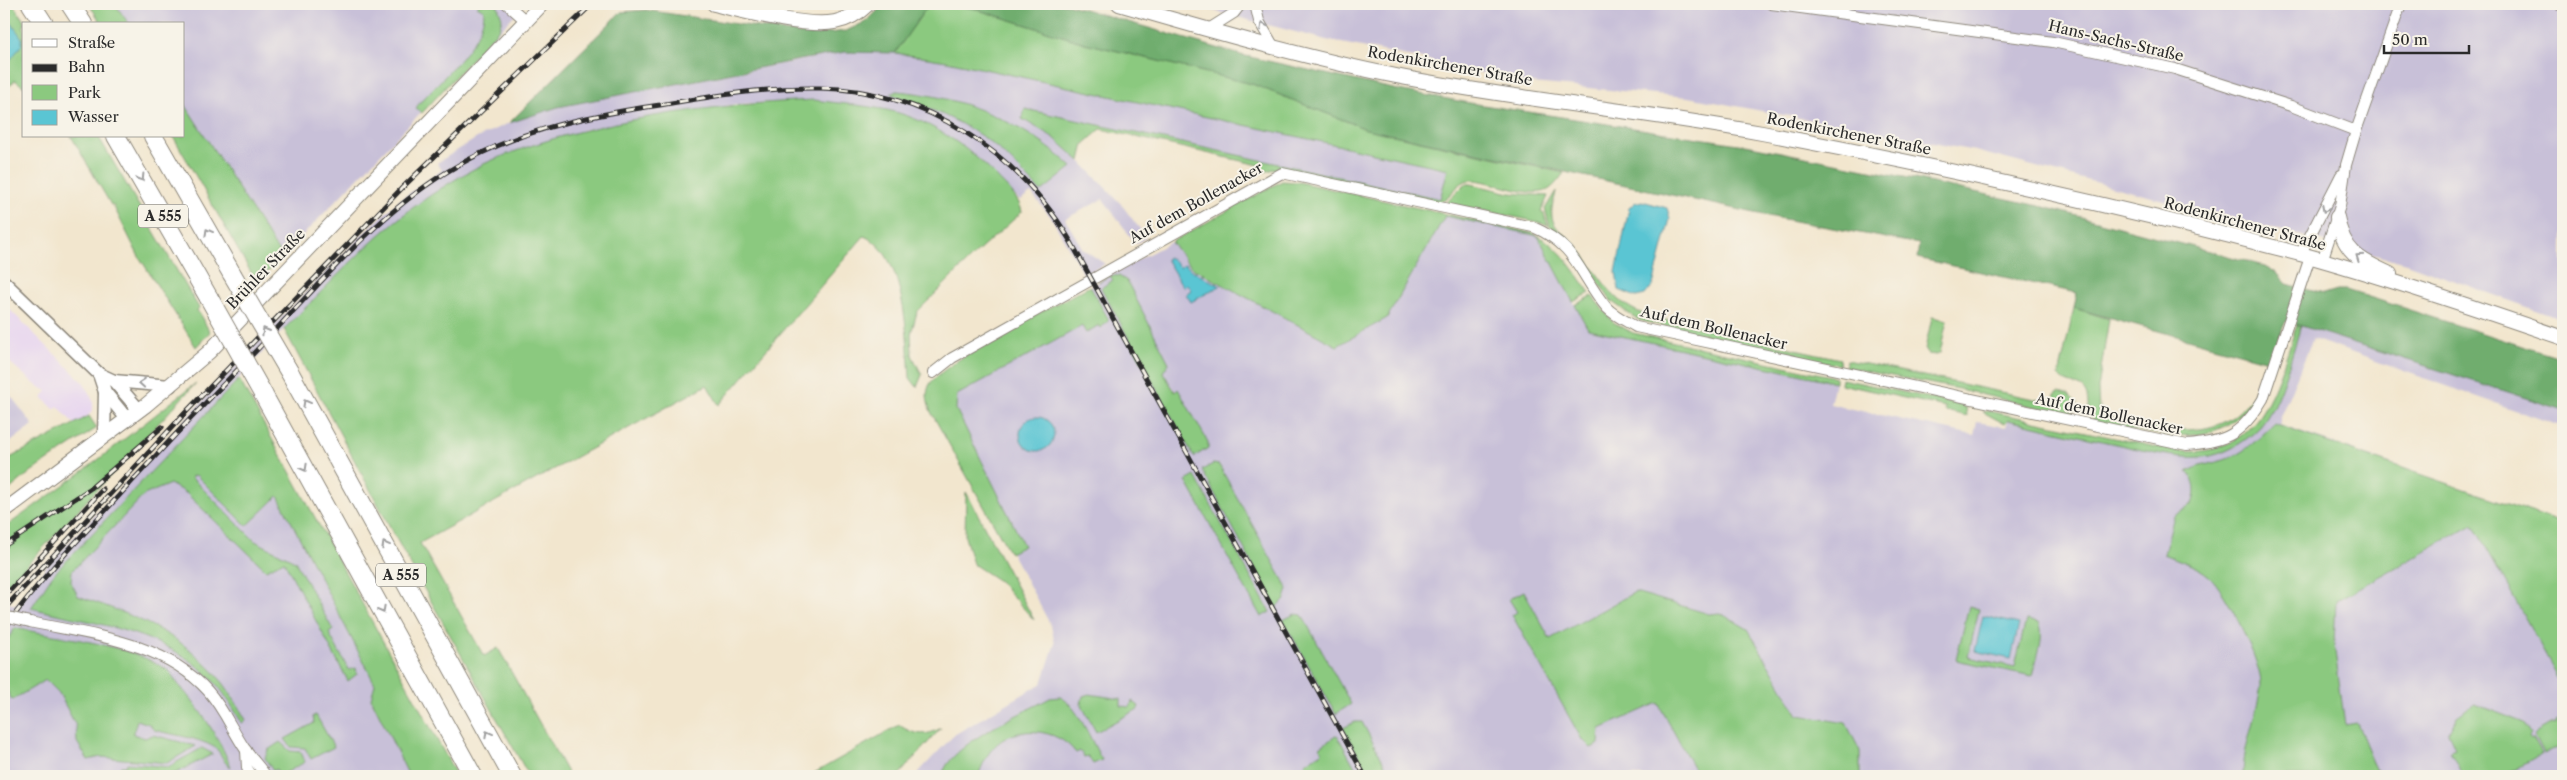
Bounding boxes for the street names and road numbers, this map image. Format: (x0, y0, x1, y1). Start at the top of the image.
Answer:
street label: Hans-Sachs-Straße (2047, 16, 2186, 65)
street label: Rodenkirchener Straße (1366, 42, 1534, 89)
street label: Rodenkirchener Straße (1765, 108, 1933, 159)
street label: Auf dem Bollenacker (1125, 158, 1267, 248)
street label: Rodenkirchener Straße (2162, 193, 2328, 254)
road number: A 555 (138, 205, 188, 228)
street label: Brühler Straße (222, 224, 309, 313)
street label: Auf dem Bollenacker (1638, 301, 1790, 354)
street label: Auf dem Bollenacker (2033, 388, 2185, 439)
road number: A 555 (376, 564, 426, 586)

